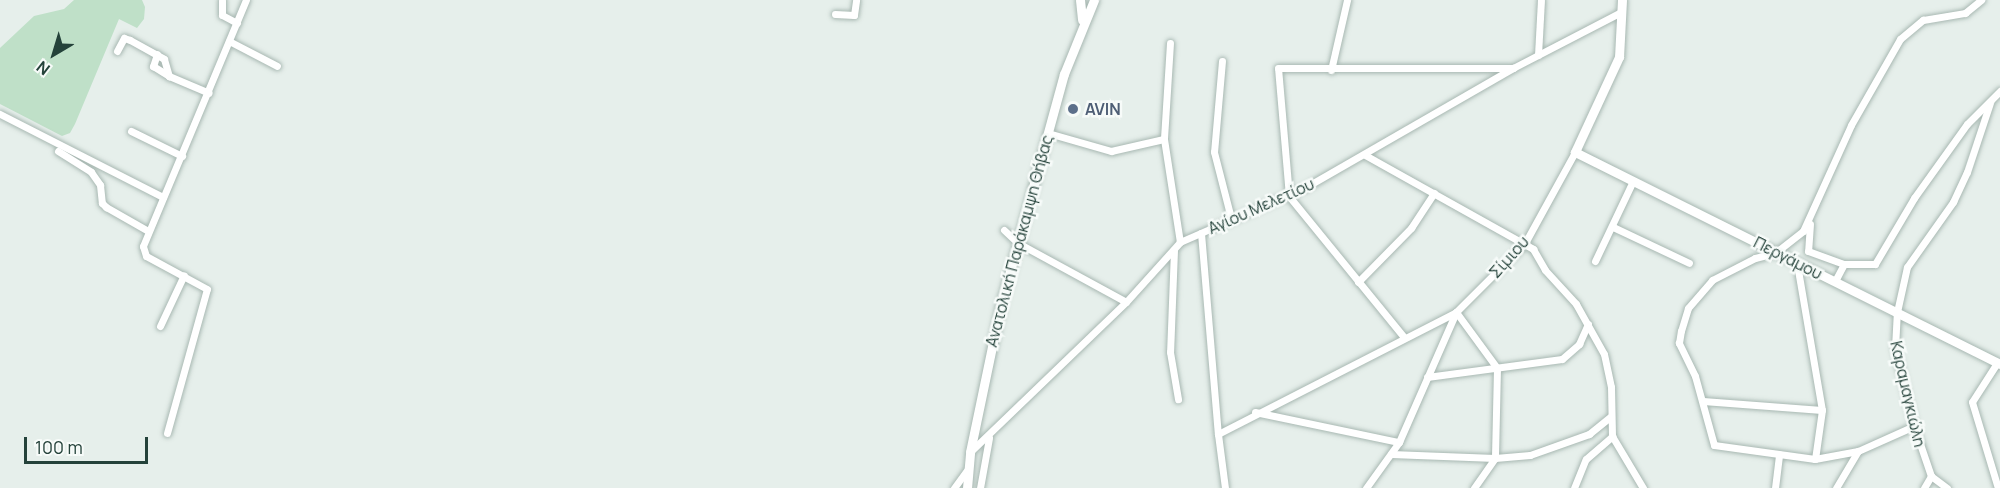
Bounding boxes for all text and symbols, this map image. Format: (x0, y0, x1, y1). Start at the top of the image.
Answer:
north arrow (24, 24, 84, 84)
text: N (32, 56, 54, 80)
place label: AVIN (1085, 99, 1121, 119)
marker: AVIN (1066, 102, 1080, 116)
street label: Ανατολική Παράκαμψη Θήβας (981, 133, 1057, 349)
street label: Αγίου Μελετίου (1205, 174, 1317, 238)
street label: Σίμιου (1485, 232, 1533, 282)
street label: Περγάμου (1751, 233, 1825, 283)
street label: Καραμαγκιώλη (1886, 339, 1930, 449)
scale bar (27, 425, 152, 463)
text: 100 m (35, 435, 83, 459)

